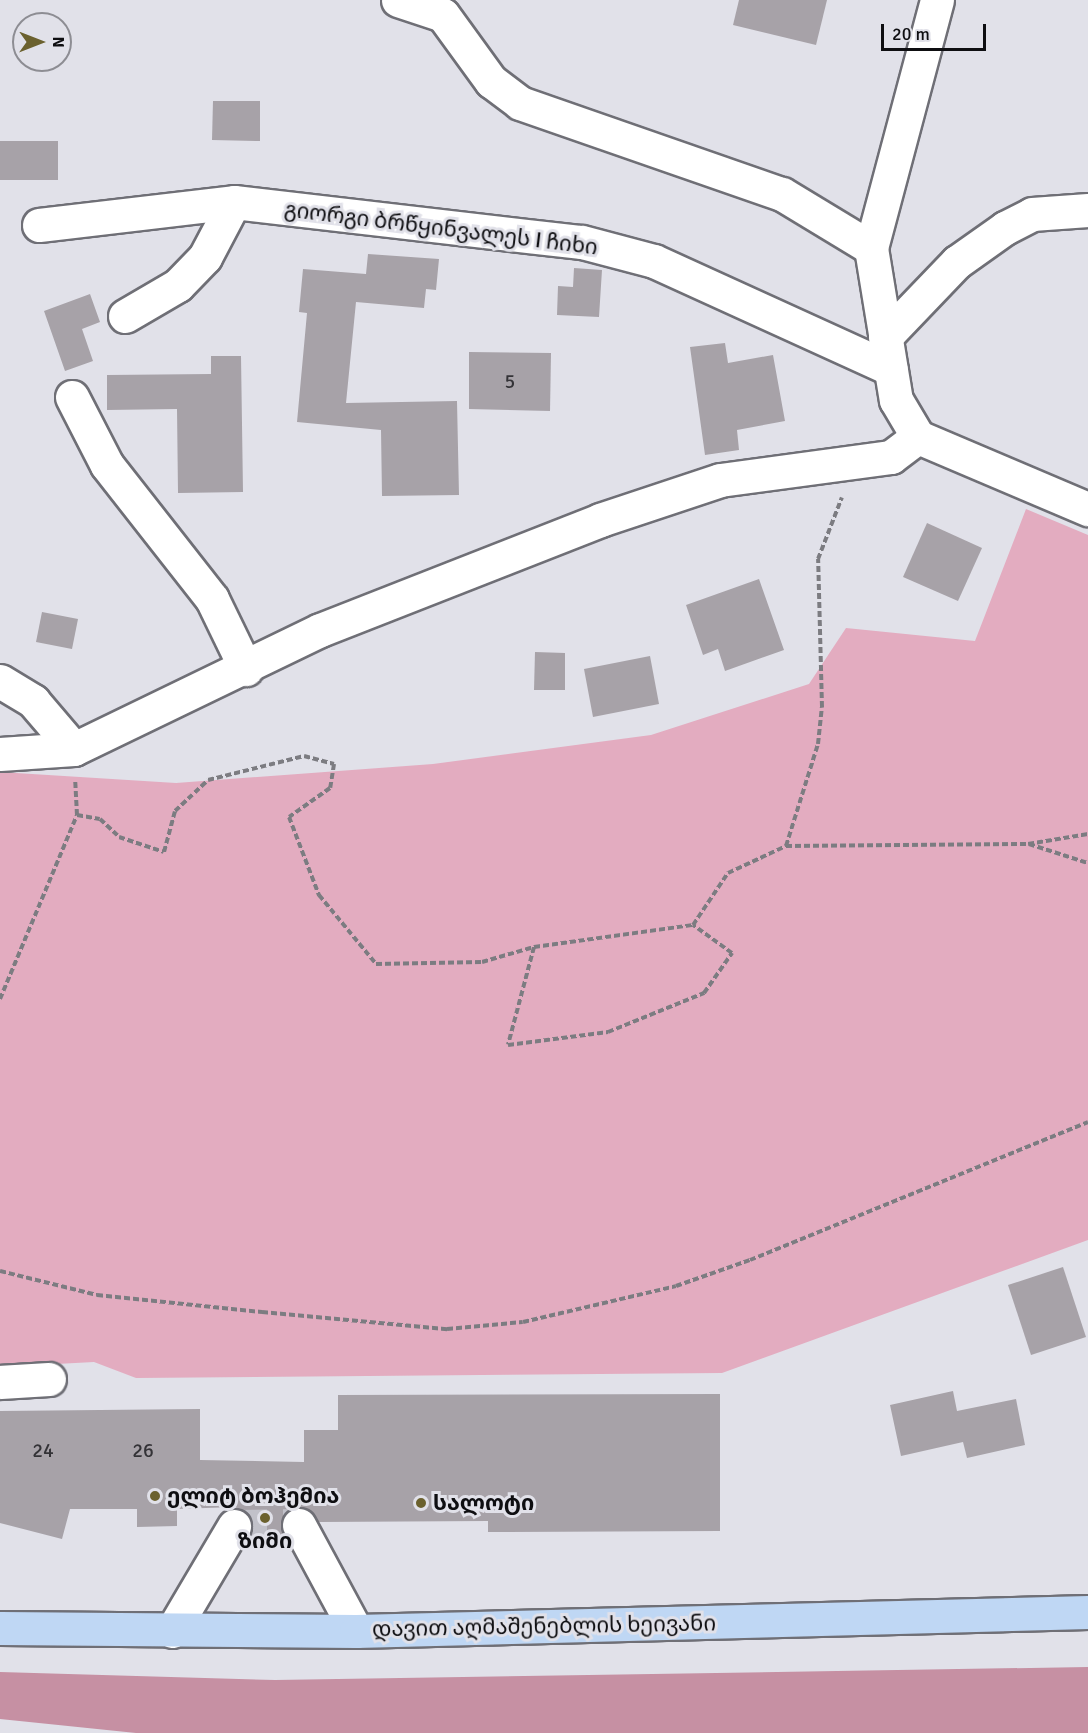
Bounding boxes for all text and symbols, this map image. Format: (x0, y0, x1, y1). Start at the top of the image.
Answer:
north arrow (12, 12, 72, 72)
scale bar (884, 12, 989, 50)
text: 20 m (892, 23, 930, 45)
text: N (48, 36, 68, 48)
street label: გიორგი ბრწყინვალეს I ჩიხი (283, 196, 599, 260)
house number: 5 (505, 369, 515, 393)
house number: 24 (32, 1438, 54, 1462)
house number: 26 (132, 1438, 154, 1462)
place label: ელიტ ბოჰემია (167, 1483, 339, 1509)
marker: ელიტ ბოჰემია (148, 1489, 162, 1503)
place label: სალოტი (433, 1490, 534, 1516)
marker: სალოტი (414, 1496, 428, 1510)
marker: ზიმი (258, 1511, 272, 1525)
place label: ზიმი (238, 1528, 292, 1554)
street label: დავით აღმაშენებლის ხეივანი (372, 1610, 716, 1642)

